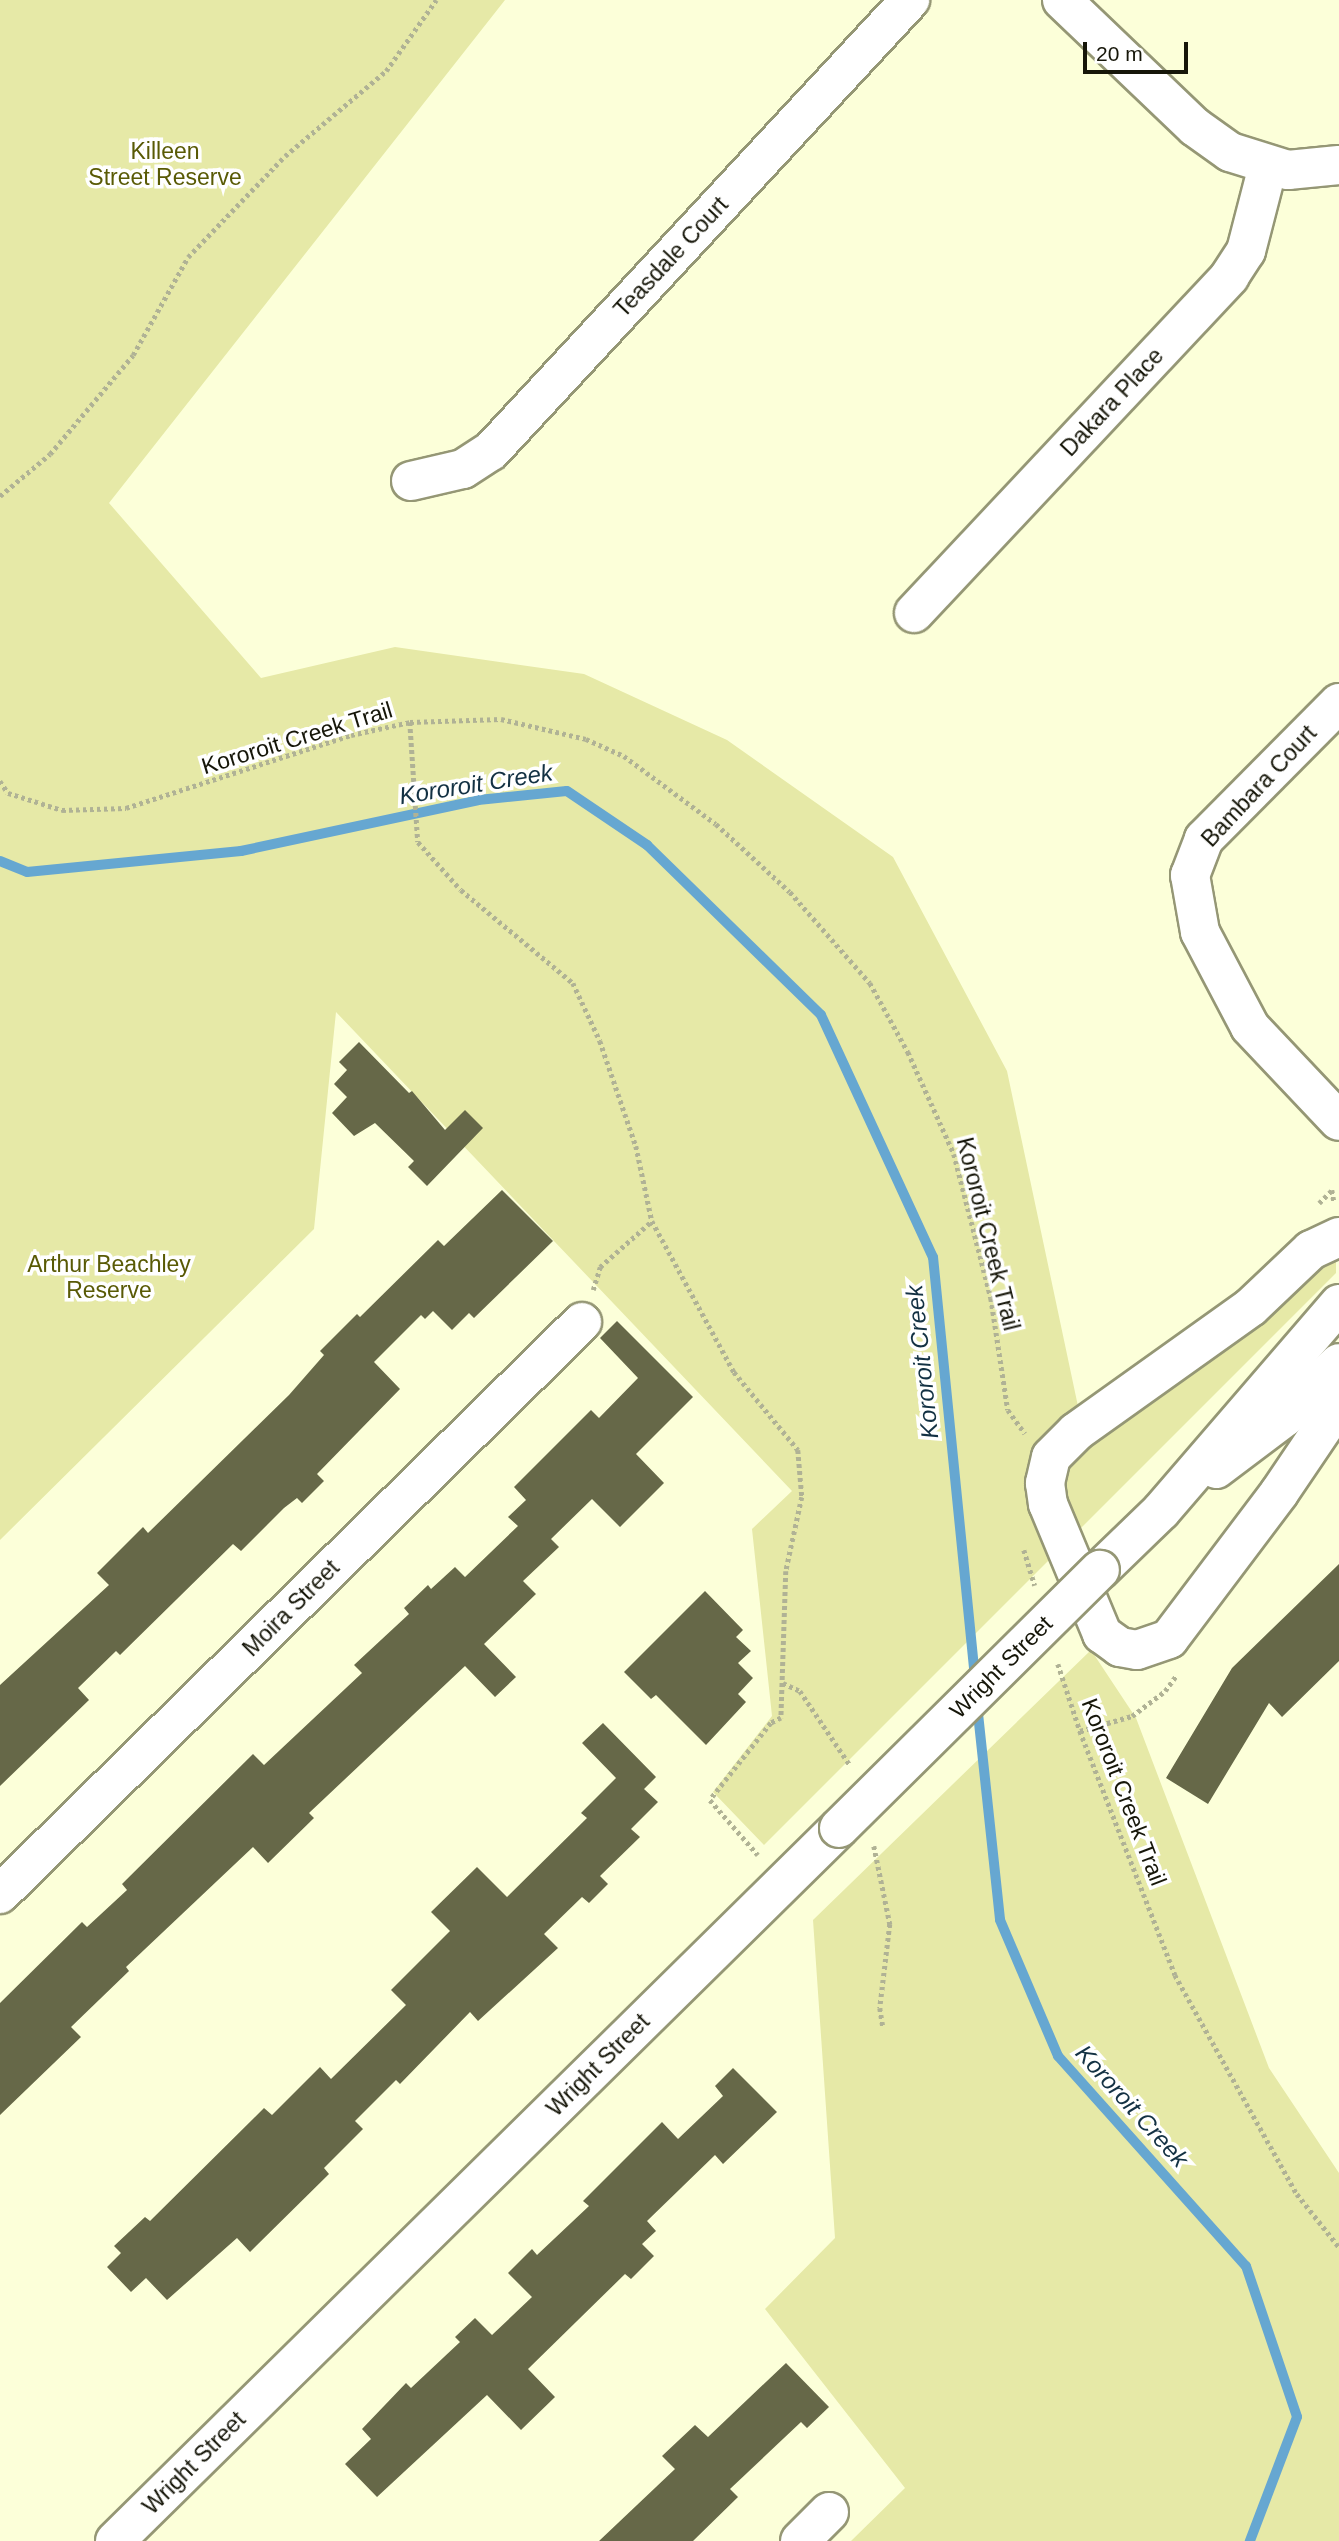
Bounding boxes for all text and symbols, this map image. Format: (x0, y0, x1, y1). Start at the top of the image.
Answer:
scale bar (1087, 28, 1192, 72)
text: 20 m (1096, 42, 1143, 65)
park label: Killeen Street Reserve (88, 137, 242, 191)
street label: Teasdale Court (608, 191, 734, 323)
street label: Dakara Place (1055, 342, 1169, 462)
street label: Kororoit Creek Trail (198, 696, 396, 780)
street label: Bambara Court (1196, 720, 1322, 852)
water label: Kororoit Creek (397, 758, 555, 810)
street label: Kororoit Creek Trail (951, 1134, 1025, 1334)
park label: Arthur Beachley Reserve (27, 1250, 191, 1304)
water label: Kororoit Creek (900, 1284, 944, 1440)
street label: Moira Street (237, 1554, 345, 1662)
street label: Wright Street (944, 1610, 1058, 1724)
street label: Kororoit Creek Trail (1076, 1694, 1172, 1890)
street label: Wright Street (541, 2008, 655, 2122)
water label: Kororoit Creek (1070, 2039, 1194, 2173)
street label: Wright Street (137, 2406, 251, 2520)

